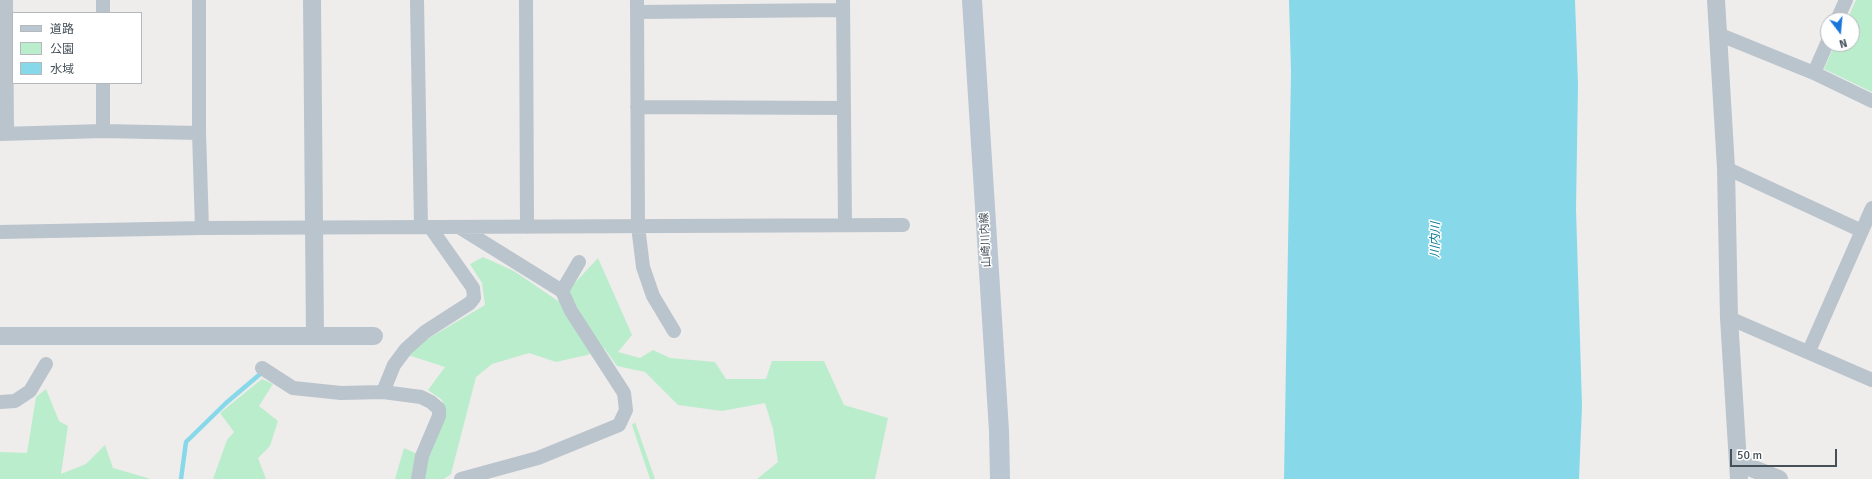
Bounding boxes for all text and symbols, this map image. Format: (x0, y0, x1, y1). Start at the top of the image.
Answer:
legend (12, 12, 142, 84)
north arrow (1820, 12, 1860, 52)
text: 道路 (50, 22, 74, 37)
text: N (1838, 36, 1849, 50)
text: 公園 (50, 42, 74, 57)
text: 水域 (50, 62, 74, 77)
street label: 山崎川内線 (978, 212, 994, 268)
water label: 川内川 (1428, 222, 1444, 258)
scale bar (1732, 441, 1839, 467)
text: 50 m (1737, 448, 1762, 463)

